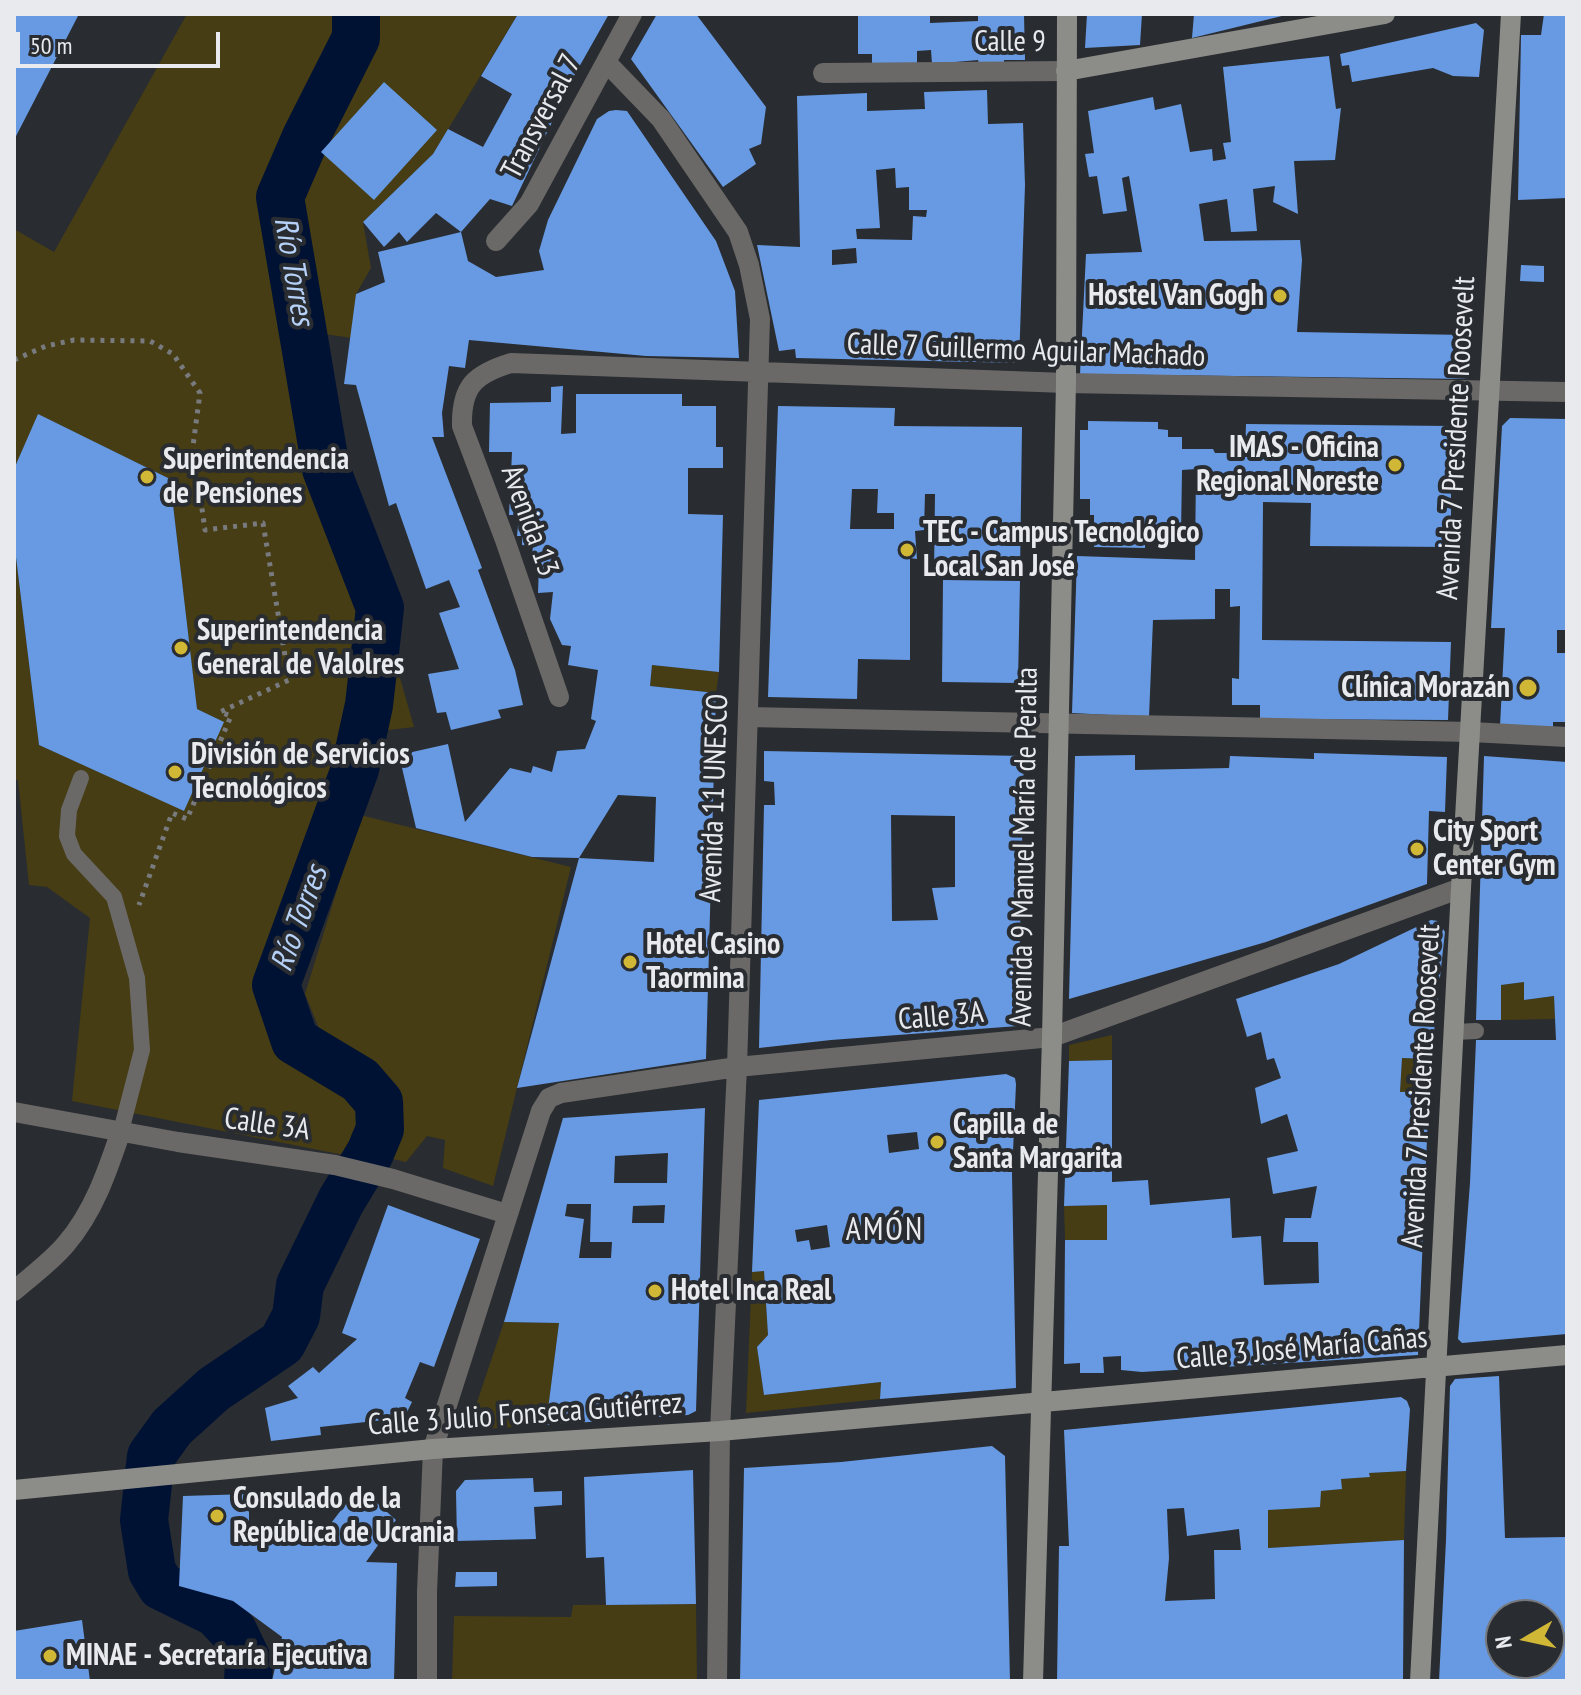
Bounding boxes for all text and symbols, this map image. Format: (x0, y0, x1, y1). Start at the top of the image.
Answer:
scale bar (20, 16, 224, 66)
street label: Calle 9 (974, 24, 1046, 60)
text: 50 m (30, 30, 72, 61)
street label: Transversal 7 (494, 49, 590, 185)
water label: Río Torres (265, 214, 321, 328)
street label: Avenida 7 Presidente Roosevelt (1431, 275, 1483, 601)
place label: Hostel Van Gogh (1088, 278, 1264, 314)
marker: Hostel Van Gogh (1271, 287, 1289, 305)
street label: Calle 7 Guillermo Aguilar Machado (846, 327, 1206, 375)
place label: IMAS - Oficina Regional Noreste (1196, 430, 1379, 500)
place label: Superintendencia de Pensiones (163, 442, 349, 512)
marker: IMAS - Oficina Regional Noreste (1386, 456, 1404, 474)
street label: Avenida 13 (492, 461, 566, 581)
marker: Superintendencia de Pensiones (138, 468, 156, 486)
place label: TEC - Campus Tecnológico Local San José (923, 515, 1200, 586)
marker: TEC - Campus Tecnológico Local San José (898, 541, 916, 559)
place label: Superintendencia General de Valolres (197, 613, 404, 684)
marker: Superintendencia General de Valolres (172, 639, 190, 657)
street label: Avenida 9 Manuel María de Peralta (1004, 667, 1046, 1027)
place label: Clínica Morazán (1341, 670, 1510, 706)
marker: Clínica Morazán (1517, 677, 1539, 699)
street label: Avenida 11 UNESCO (693, 693, 737, 903)
place label: División de Servicios Tecnológicos (191, 737, 410, 808)
marker: División de Servicios Tecnológicos (166, 763, 184, 781)
place label: City Sport Center Gym (1433, 814, 1556, 884)
marker: City Sport Center Gym (1408, 840, 1426, 858)
water label: Río Torres (263, 861, 337, 977)
street label: Avenida 7 Presidente Roosevelt (1396, 923, 1448, 1249)
place label: Hotel Casino Taormina (646, 927, 780, 998)
marker: Hotel Casino Taormina (621, 953, 639, 971)
street label: Calle 3A (897, 995, 985, 1039)
street label: Calle 3A (222, 1101, 312, 1149)
place label: Capilla de Santa Margarita (953, 1107, 1123, 1178)
marker: Capilla de Santa Margarita (928, 1133, 946, 1151)
district label: AMÓN (846, 1212, 924, 1250)
place label: Hotel Inca Real (671, 1273, 831, 1309)
marker: Hotel Inca Real (646, 1282, 664, 1300)
street label: Calle 3 José María Cañas (1175, 1320, 1429, 1378)
street label: Calle 3 Julio Fonseca Gutiérrez (367, 1386, 683, 1444)
place label: Consulado de la República de Ucrania (233, 1481, 455, 1552)
marker: Consulado de la República de Ucrania (208, 1507, 226, 1525)
north arrow (1485, 1599, 1565, 1679)
text: N (1489, 1634, 1518, 1651)
place label: MINAE - Secretaría Ejecutiva (66, 1638, 368, 1674)
marker: MINAE - Secretaría Ejecutiva (41, 1647, 59, 1665)

